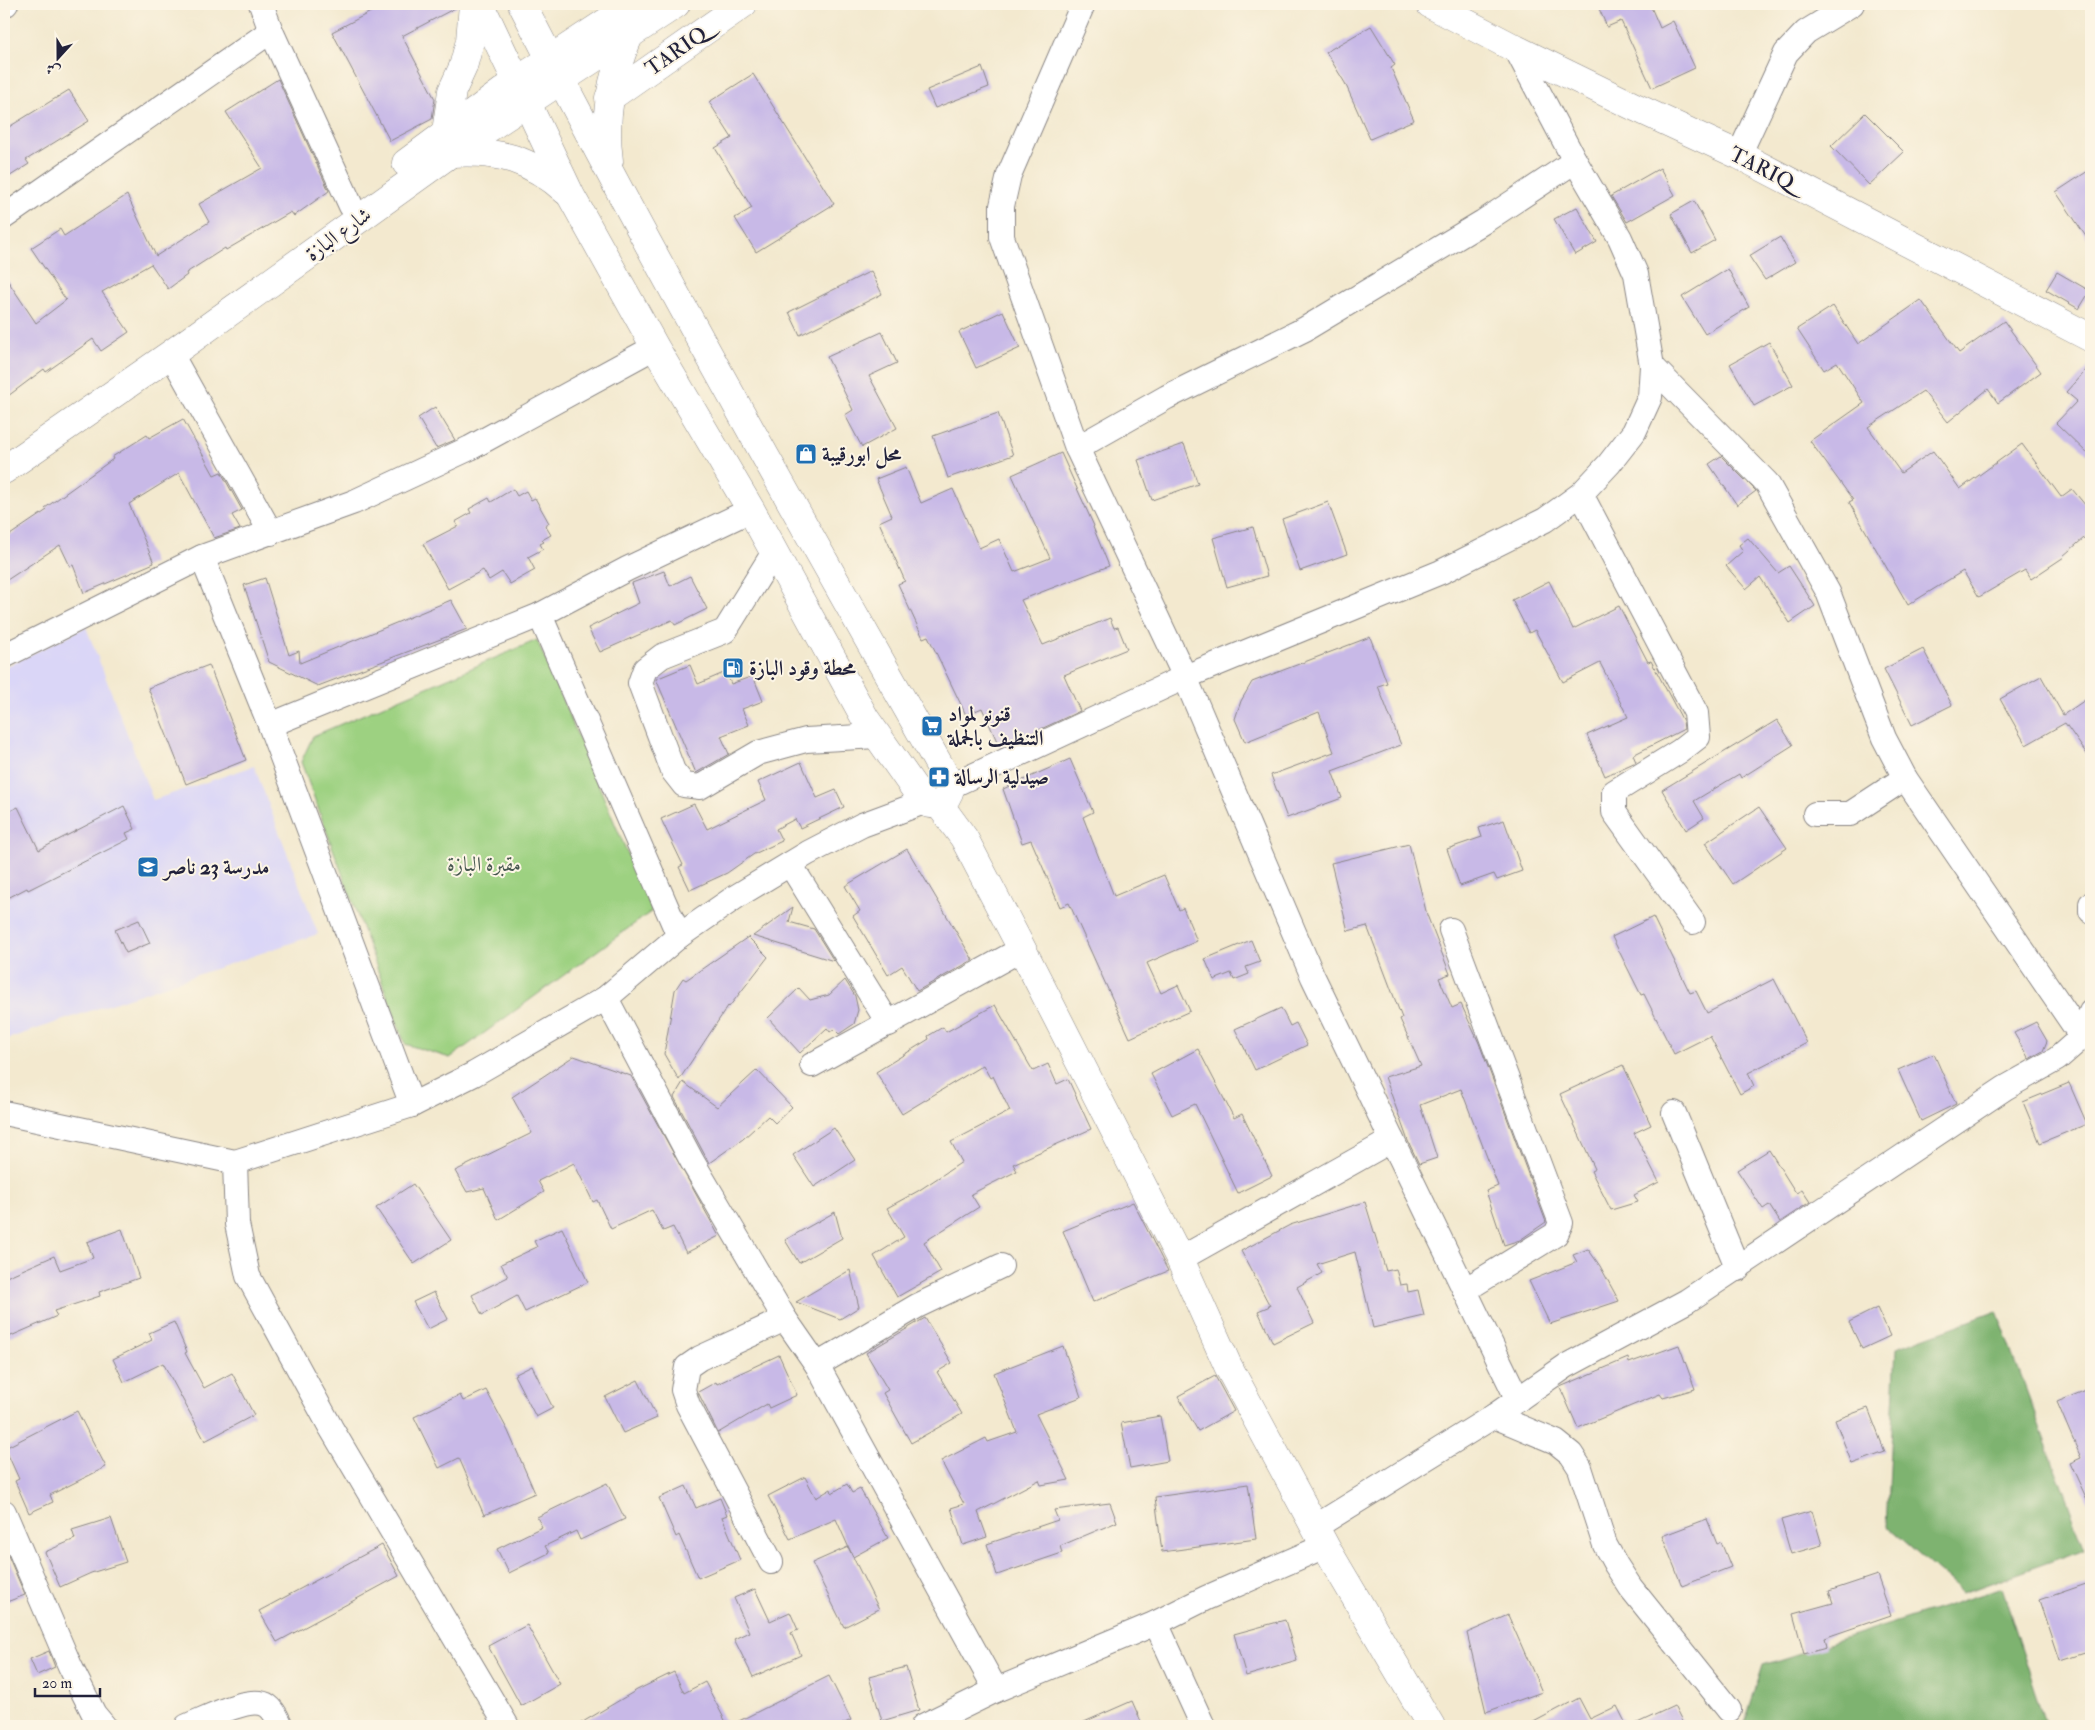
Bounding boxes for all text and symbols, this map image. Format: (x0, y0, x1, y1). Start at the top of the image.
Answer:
street label: TARIQ (640, 13, 723, 82)
north arrow (32, 32, 82, 82)
text: ش (44, 59, 63, 80)
street label: TARIQ (1725, 141, 1811, 202)
street label: شارع البازة (300, 201, 379, 271)
place label: محل ابورقيبة (822, 441, 903, 469)
shop icon: محل ابورقيبة (794, 442, 818, 466)
place label: محطة وقود البازة (749, 655, 857, 682)
fuel station icon: محطة وقود البازة (721, 656, 745, 680)
place label: قنونو لمواد التنظيف بالجملة (946, 701, 1044, 752)
supermarket icon: قنونو لمواد التنظيف بالجملة (920, 714, 944, 738)
place label: صيدلية الرسالة (953, 764, 1049, 791)
pharmacy icon: صيدلية الرسالة (927, 765, 951, 789)
park label: مقبرة البازة (447, 851, 521, 878)
place label: مدرسة 23 ناصر (161, 854, 269, 881)
school or university icon: مدرسة 23 ناصر (136, 855, 160, 879)
scale bar (35, 1665, 100, 1697)
text: 20 m (42, 1674, 72, 1693)

